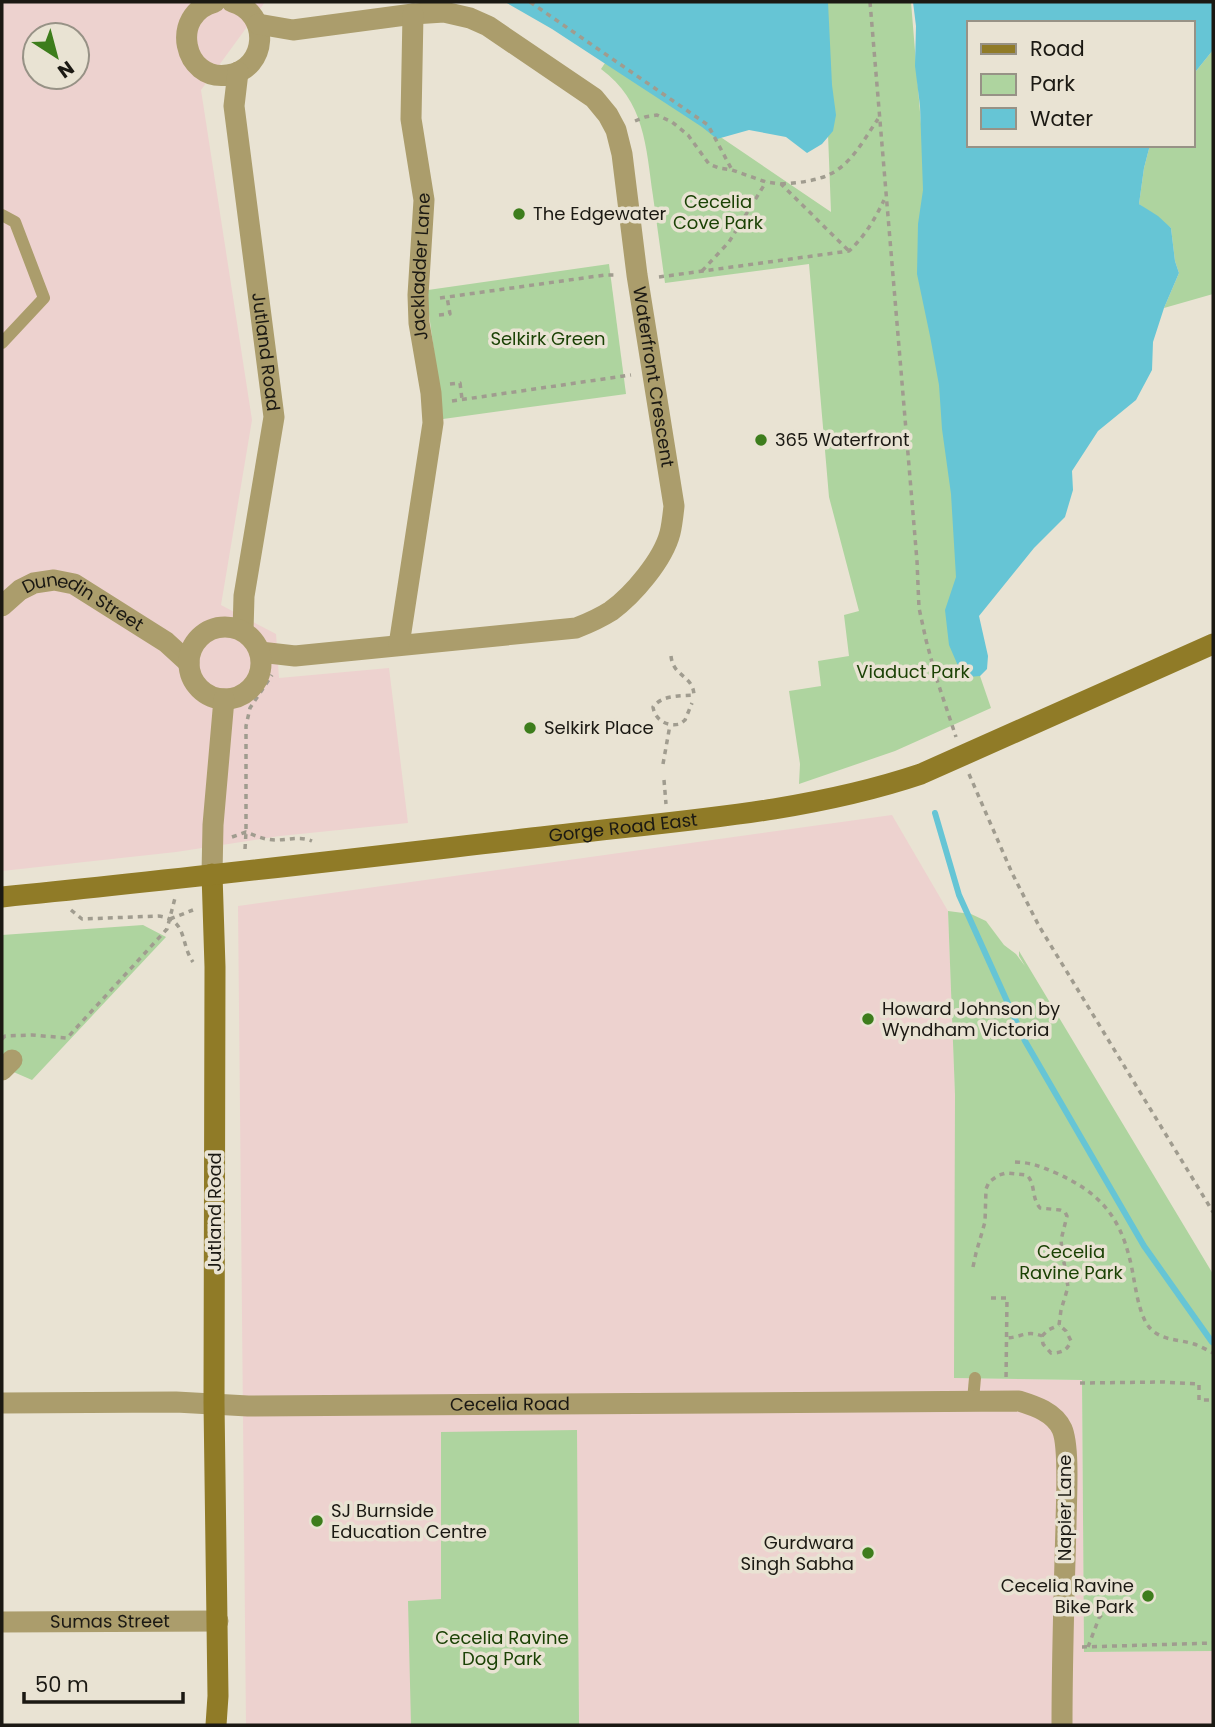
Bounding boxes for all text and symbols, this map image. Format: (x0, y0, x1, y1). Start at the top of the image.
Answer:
north arrow (21, 21, 91, 91)
legend (967, 21, 1194, 147)
text: Road (1030, 34, 1085, 63)
text: N (52, 54, 79, 84)
text: Park (1030, 69, 1075, 98)
text: Water (1030, 104, 1093, 133)
park label: Cecelia Cove Park (673, 189, 764, 235)
street label: Jackladder Lane (405, 191, 436, 343)
place label: The Edgewater (533, 201, 667, 226)
marker: The Edgewater (511, 206, 527, 222)
street label: Waterfront Crescent (627, 285, 681, 469)
street label: Jutland Road (246, 291, 286, 413)
park label: Selkirk Green (490, 326, 606, 351)
place label: 365 Waterfront (775, 427, 910, 452)
marker: 365 Waterfront (753, 432, 769, 448)
street label: Dunedin Street (17, 567, 149, 637)
park label: Viaduct Park (856, 659, 970, 684)
place label: Selkirk Place (544, 715, 654, 740)
marker: Selkirk Place (522, 720, 538, 736)
street label: Gorge Road East (547, 807, 699, 848)
place label: Howard Johnson by Wyndham Victoria (882, 996, 1060, 1042)
marker: Howard Johnson by Wyndham Victoria (860, 1011, 876, 1027)
street label: Jutland Road (202, 1152, 227, 1272)
park label: Cecelia Ravine Park (1019, 1239, 1124, 1285)
street label: Cecelia Road (450, 1391, 570, 1417)
street label: Napier Lane (1052, 1455, 1077, 1561)
place label: SJ Burnside Education Centre (331, 1498, 487, 1544)
marker: SJ Burnside Education Centre (309, 1513, 325, 1529)
place label: Gurdwara Singh Sabha (740, 1530, 854, 1576)
marker: Gurdwara Singh Sabha (860, 1545, 876, 1561)
place label: Cecelia Ravine Bike Park (1001, 1573, 1135, 1619)
marker: Cecelia Ravine Bike Park (1140, 1588, 1156, 1604)
street label: Sumas Street (50, 1608, 170, 1634)
park label: Cecelia Ravine Dog Park (435, 1625, 569, 1671)
scale bar (24, 1660, 184, 1704)
text: 50 m (35, 1670, 89, 1699)

